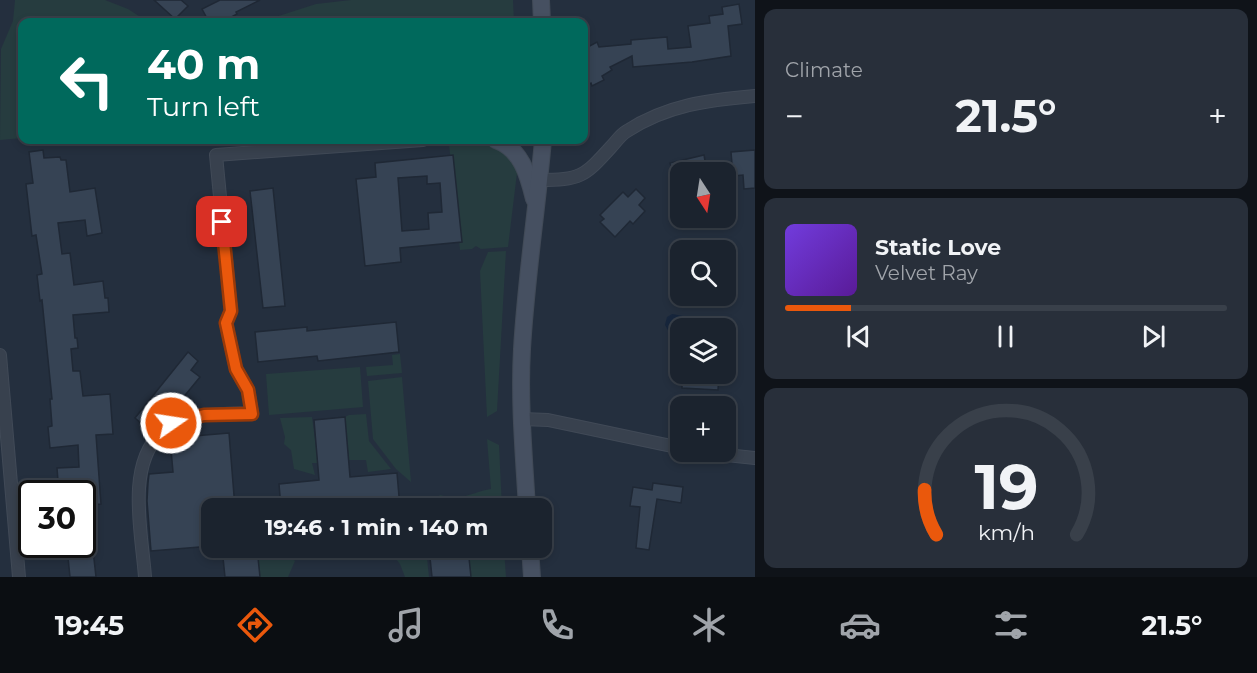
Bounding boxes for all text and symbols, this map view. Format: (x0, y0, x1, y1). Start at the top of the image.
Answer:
text: 40 m (147, 38, 260, 90)
icon: left (48, 42, 126, 120)
text: Climate (785, 58, 863, 82)
text: 21.5° (955, 88, 1057, 143)
text: Turn left (147, 90, 260, 123)
text: − (785, 96, 804, 136)
text: + (1208, 96, 1227, 136)
north arrow (670, 162, 736, 228)
map controls (670, 162, 736, 462)
pin (196, 196, 247, 247)
icon: arrive (205, 205, 238, 238)
text: Static Love (875, 234, 1001, 261)
button: search (670, 240, 736, 306)
text: Velvet Ray (875, 261, 978, 285)
button: layers (670, 318, 736, 384)
icon: previous (842, 320, 875, 353)
icon: pause (989, 320, 1022, 353)
icon: next (1137, 320, 1170, 353)
position arrow (139, 391, 203, 455)
button: + (670, 396, 736, 462)
text: 19 (974, 449, 1038, 525)
speed limit sign: 30 (18, 480, 96, 558)
text: 19:46 · 1 min · 140 m (265, 514, 488, 541)
text: km/h (977, 519, 1035, 545)
icon: directions (234, 604, 276, 646)
icon: music (385, 604, 427, 646)
icon: phone (536, 604, 578, 646)
icon: climate (688, 604, 730, 646)
icon: car (839, 604, 881, 646)
icon: filters (990, 604, 1032, 646)
text: 19:45 (55, 609, 124, 642)
text: 21.5° (1141, 609, 1202, 642)

